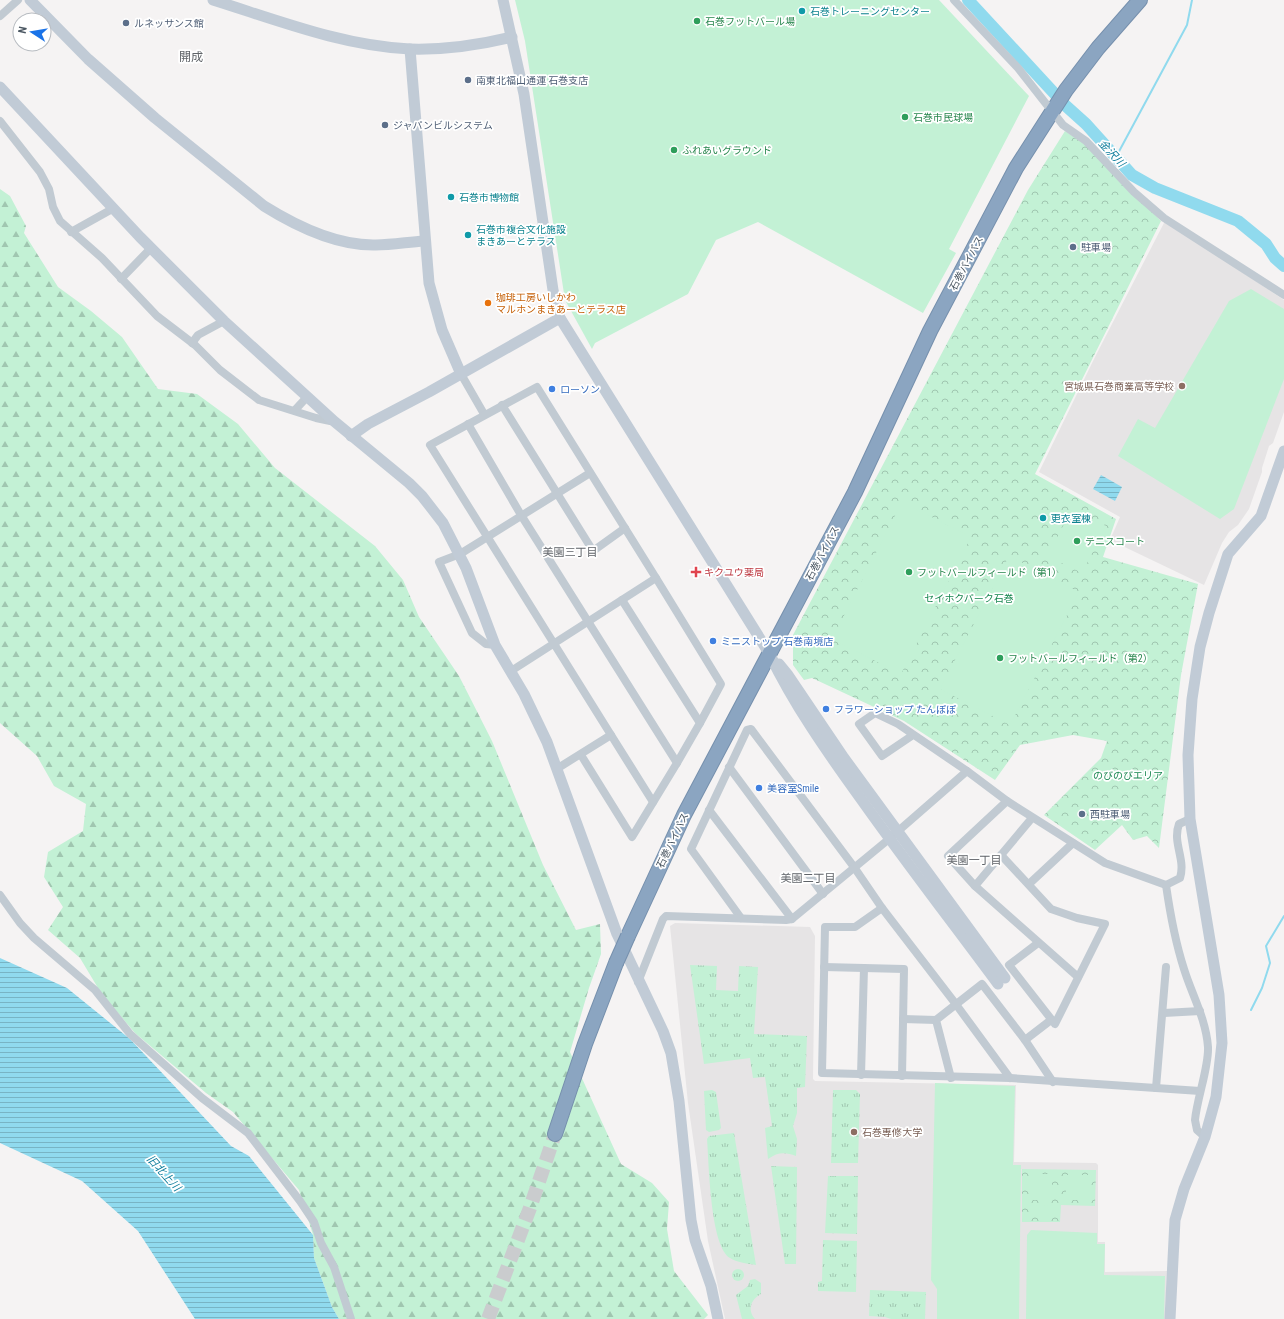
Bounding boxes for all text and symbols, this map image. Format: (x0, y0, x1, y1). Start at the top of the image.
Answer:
marker: 石巻トレーニングセンター (797, 6, 807, 16)
place label: 石巻トレーニングセンター (810, 6, 930, 17)
north arrow (12, 12, 52, 52)
marker: 石巻フットバール場 (692, 16, 702, 26)
place label: 石巻フットバール場 (705, 16, 795, 27)
marker: ルネッサンス館 (121, 18, 131, 28)
place label: ルネッサンス館 (134, 18, 204, 29)
text: N (16, 25, 30, 35)
district label: 開成 (179, 50, 203, 64)
marker: 南東北福山通運 石巻支店 (463, 75, 473, 85)
place label: 南東北福山通運 石巻支店 (476, 75, 588, 86)
marker: 石巻市民球場 (900, 112, 910, 122)
place label: 石巻市民球場 (913, 112, 973, 123)
marker: ジャパンビルシステム (380, 120, 390, 130)
place label: ジャパンビルシステム (393, 120, 493, 131)
water label: 金沢川 (1096, 137, 1128, 171)
marker: ふれあいグラウンド (669, 145, 679, 155)
place label: ふれあいグラウンド (682, 145, 772, 156)
marker: 石巻市博物館 (446, 192, 456, 202)
place label: 石巻市博物館 (459, 192, 519, 203)
place label: 石巻市複合文化施設 まきあーとテラス (476, 224, 566, 247)
marker: 石巻市複合文化施設 まきあーとテラス (463, 230, 473, 240)
street label: 石巻バイパス (948, 234, 985, 292)
marker: 駐車場 (1068, 242, 1078, 252)
place label: 駐車場 (1081, 242, 1111, 253)
place label: 珈琲工房いしかわ マルホンまきあーとテラス店 (496, 292, 626, 315)
marker: 珈琲工房いしかわ マルホンまきあーとテラス店 (483, 298, 493, 308)
place label: 宮城県石巻商業高等学校 (1064, 381, 1174, 392)
marker: 宮城県石巻商業高等学校 (1177, 381, 1187, 391)
marker: ローソン (547, 384, 557, 394)
place label: ローソン (560, 384, 600, 395)
marker: 更衣室棟 (1038, 513, 1048, 523)
place label: 更衣室棟 (1051, 513, 1091, 524)
street label: 石巻バイパス (804, 524, 841, 582)
marker: テニスコート (1072, 536, 1082, 546)
place label: テニスコート (1085, 536, 1145, 547)
district label: 美園三丁目 (543, 546, 598, 559)
marker: キクユウ薬局 (691, 567, 701, 577)
place label: キクユウ薬局 (704, 567, 764, 578)
marker: フットバールフィールド（第1） (904, 567, 914, 577)
place label: フットバールフィールド（第1） (917, 567, 1062, 578)
park label: セイホクパーク石巻 (924, 593, 1014, 604)
marker: ミニストップ 石巻南境店 (708, 636, 718, 646)
place label: ミニストップ 石巻南境店 (721, 636, 833, 647)
marker: フットバールフィールド（第2） (995, 653, 1005, 663)
place label: フットバールフィールド（第2） (1008, 653, 1153, 664)
marker: フラワーショップ たんぽぽ (821, 704, 831, 714)
place label: フラワーショップ たんぽぽ (834, 704, 956, 715)
park label: のびのびエリア (1093, 770, 1163, 781)
marker: 美容室Smile (754, 783, 764, 793)
place label: 美容室Smile (767, 783, 819, 794)
marker: 西駐車場 (1077, 809, 1087, 819)
place label: 西駐車場 (1090, 809, 1130, 820)
street label: 石巻バイパス (654, 811, 691, 870)
district label: 美園一丁目 (947, 854, 1002, 867)
district label: 美園二丁目 (781, 872, 836, 885)
marker: 石巻専修大学 (849, 1127, 859, 1137)
place label: 石巻専修大学 (862, 1127, 922, 1138)
water label: 旧北上川 (144, 1153, 184, 1195)

